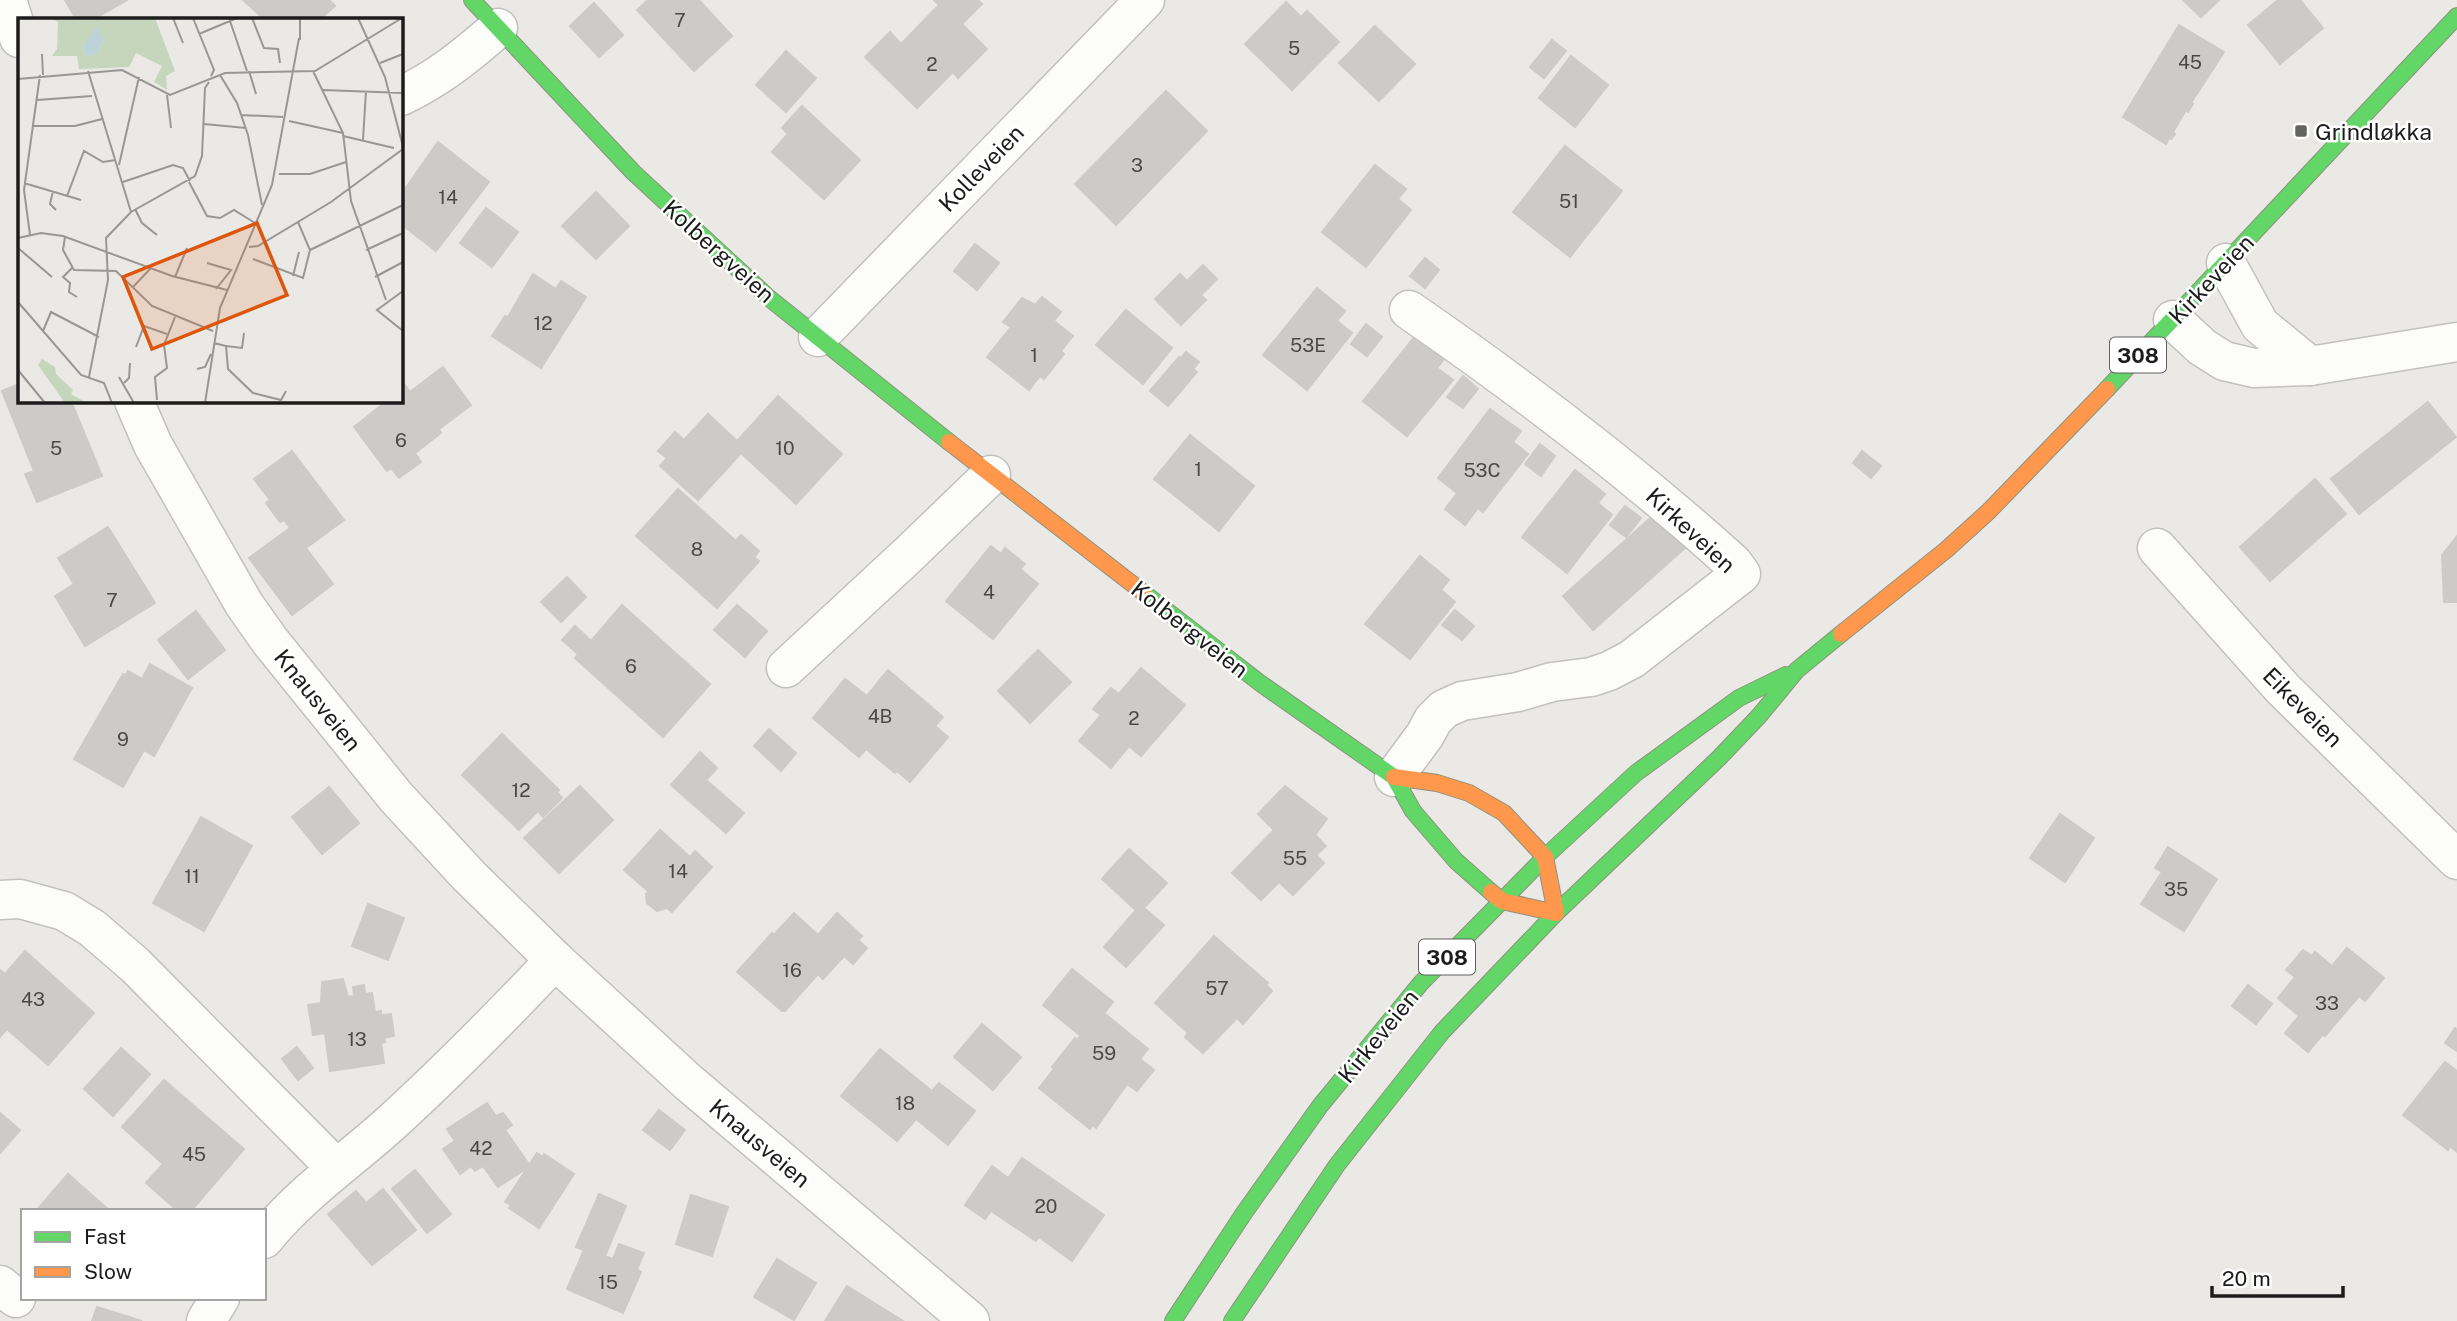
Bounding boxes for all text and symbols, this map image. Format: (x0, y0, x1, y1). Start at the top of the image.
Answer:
house number: 7 (674, 9, 686, 31)
inset map (18, 18, 402, 402)
house number: 5 (1288, 37, 1300, 59)
house number: 45 (2178, 51, 2202, 73)
house number: 2 (926, 53, 938, 75)
place label: Grindløkka (2315, 118, 2432, 145)
street label: Kolleveien (933, 119, 1029, 217)
marker: Grindløkka (2293, 123, 2309, 139)
house number: 3 (1131, 154, 1143, 176)
house number: 14 (438, 186, 458, 208)
house number: 51 (1559, 190, 1579, 212)
street label: Kolbergveien (658, 194, 780, 308)
street label: Kirkeveien (2163, 229, 2259, 329)
house number: 12 (533, 312, 553, 334)
house number: 53E (1290, 334, 1326, 356)
road number: 308 (2110, 338, 2166, 372)
house number: 1 (1030, 344, 1038, 366)
house number: 6 (395, 429, 407, 451)
house number: 5 (50, 437, 62, 459)
house number: 10 (775, 437, 795, 459)
house number: 1 (1194, 458, 1202, 480)
house number: 53C (1463, 459, 1501, 481)
street label: Kirkeveien (1641, 482, 1741, 578)
house number: 8 (691, 538, 703, 560)
street label: Kolbergveien (1126, 575, 1254, 683)
house number: 4 (983, 581, 995, 603)
house number: 7 (106, 589, 118, 611)
street label: Knausveien (269, 644, 367, 756)
house number: 6 (625, 655, 637, 677)
street label: Eikeveien (2258, 662, 2348, 752)
house number: 4B (868, 705, 892, 727)
house number: 2 (1128, 707, 1140, 729)
house number: 9 (117, 728, 129, 750)
house number: 12 (511, 779, 531, 801)
house number: 55 (1283, 847, 1307, 869)
house number: 14 (668, 860, 688, 882)
house number: 11 (184, 865, 200, 887)
house number: 35 (2164, 878, 2188, 900)
road number: 308 (1419, 940, 1475, 974)
house number: 16 (782, 959, 802, 981)
house number: 57 (1205, 977, 1229, 999)
street label: Kirkeveien (1332, 984, 1424, 1088)
house number: 43 (21, 988, 45, 1010)
house number: 33 (2315, 992, 2339, 1014)
house number: 13 (347, 1028, 367, 1050)
house number: 59 (1092, 1042, 1116, 1064)
house number: 18 (895, 1092, 915, 1114)
street label: Knausveien (704, 1093, 816, 1193)
house number: 42 (469, 1137, 493, 1159)
house number: 45 (182, 1143, 206, 1165)
house number: 20 (1035, 1195, 1057, 1217)
legend (21, 1209, 266, 1300)
text: Fast (84, 1224, 126, 1249)
scale bar (2212, 1254, 2343, 1298)
text: Slow (84, 1259, 132, 1284)
text: 20 m (2222, 1266, 2271, 1291)
house number: 15 (598, 1271, 618, 1293)

